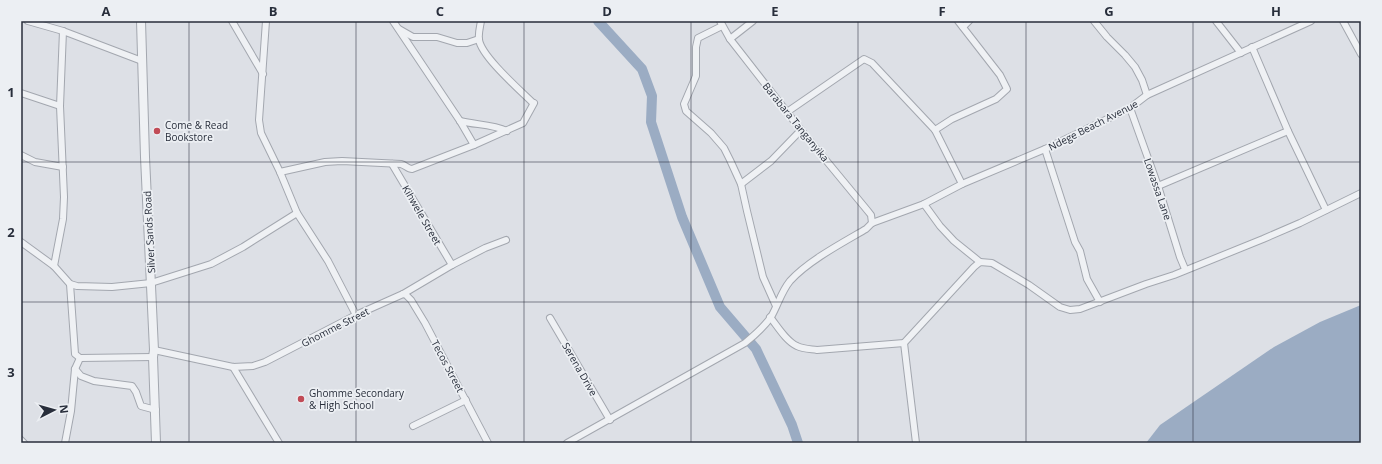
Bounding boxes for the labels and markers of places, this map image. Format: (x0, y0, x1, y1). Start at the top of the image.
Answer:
place label: Come & Read Bookstore (165, 118, 228, 144)
marker: Come & Read Bookstore (152, 126, 162, 136)
place label: Ghomme Secondary & High School (309, 386, 405, 412)
marker: Ghomme Secondary & High School (296, 394, 306, 404)

